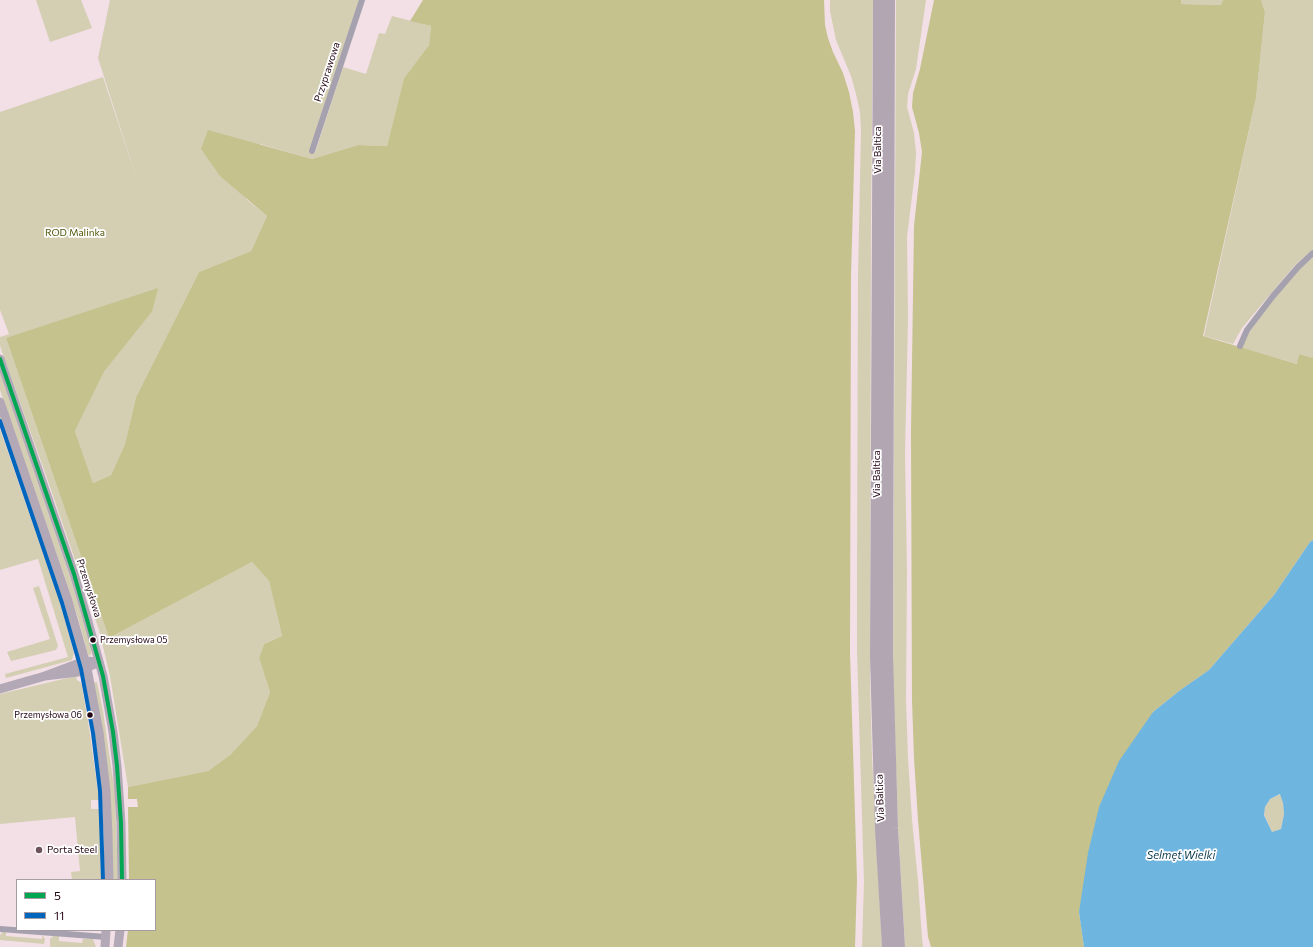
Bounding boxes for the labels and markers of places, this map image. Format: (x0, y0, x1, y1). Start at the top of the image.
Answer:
marker: Przemysłowa 05 (88, 635, 98, 645)
place label: Przemysłowa 05 (100, 635, 167, 645)
place label: Przemysłowa 06 (14, 710, 82, 720)
marker: Przemysłowa 06 (85, 710, 95, 720)
place label: Porta Steel (47, 844, 97, 856)
marker: Porta Steel (34, 845, 44, 855)

